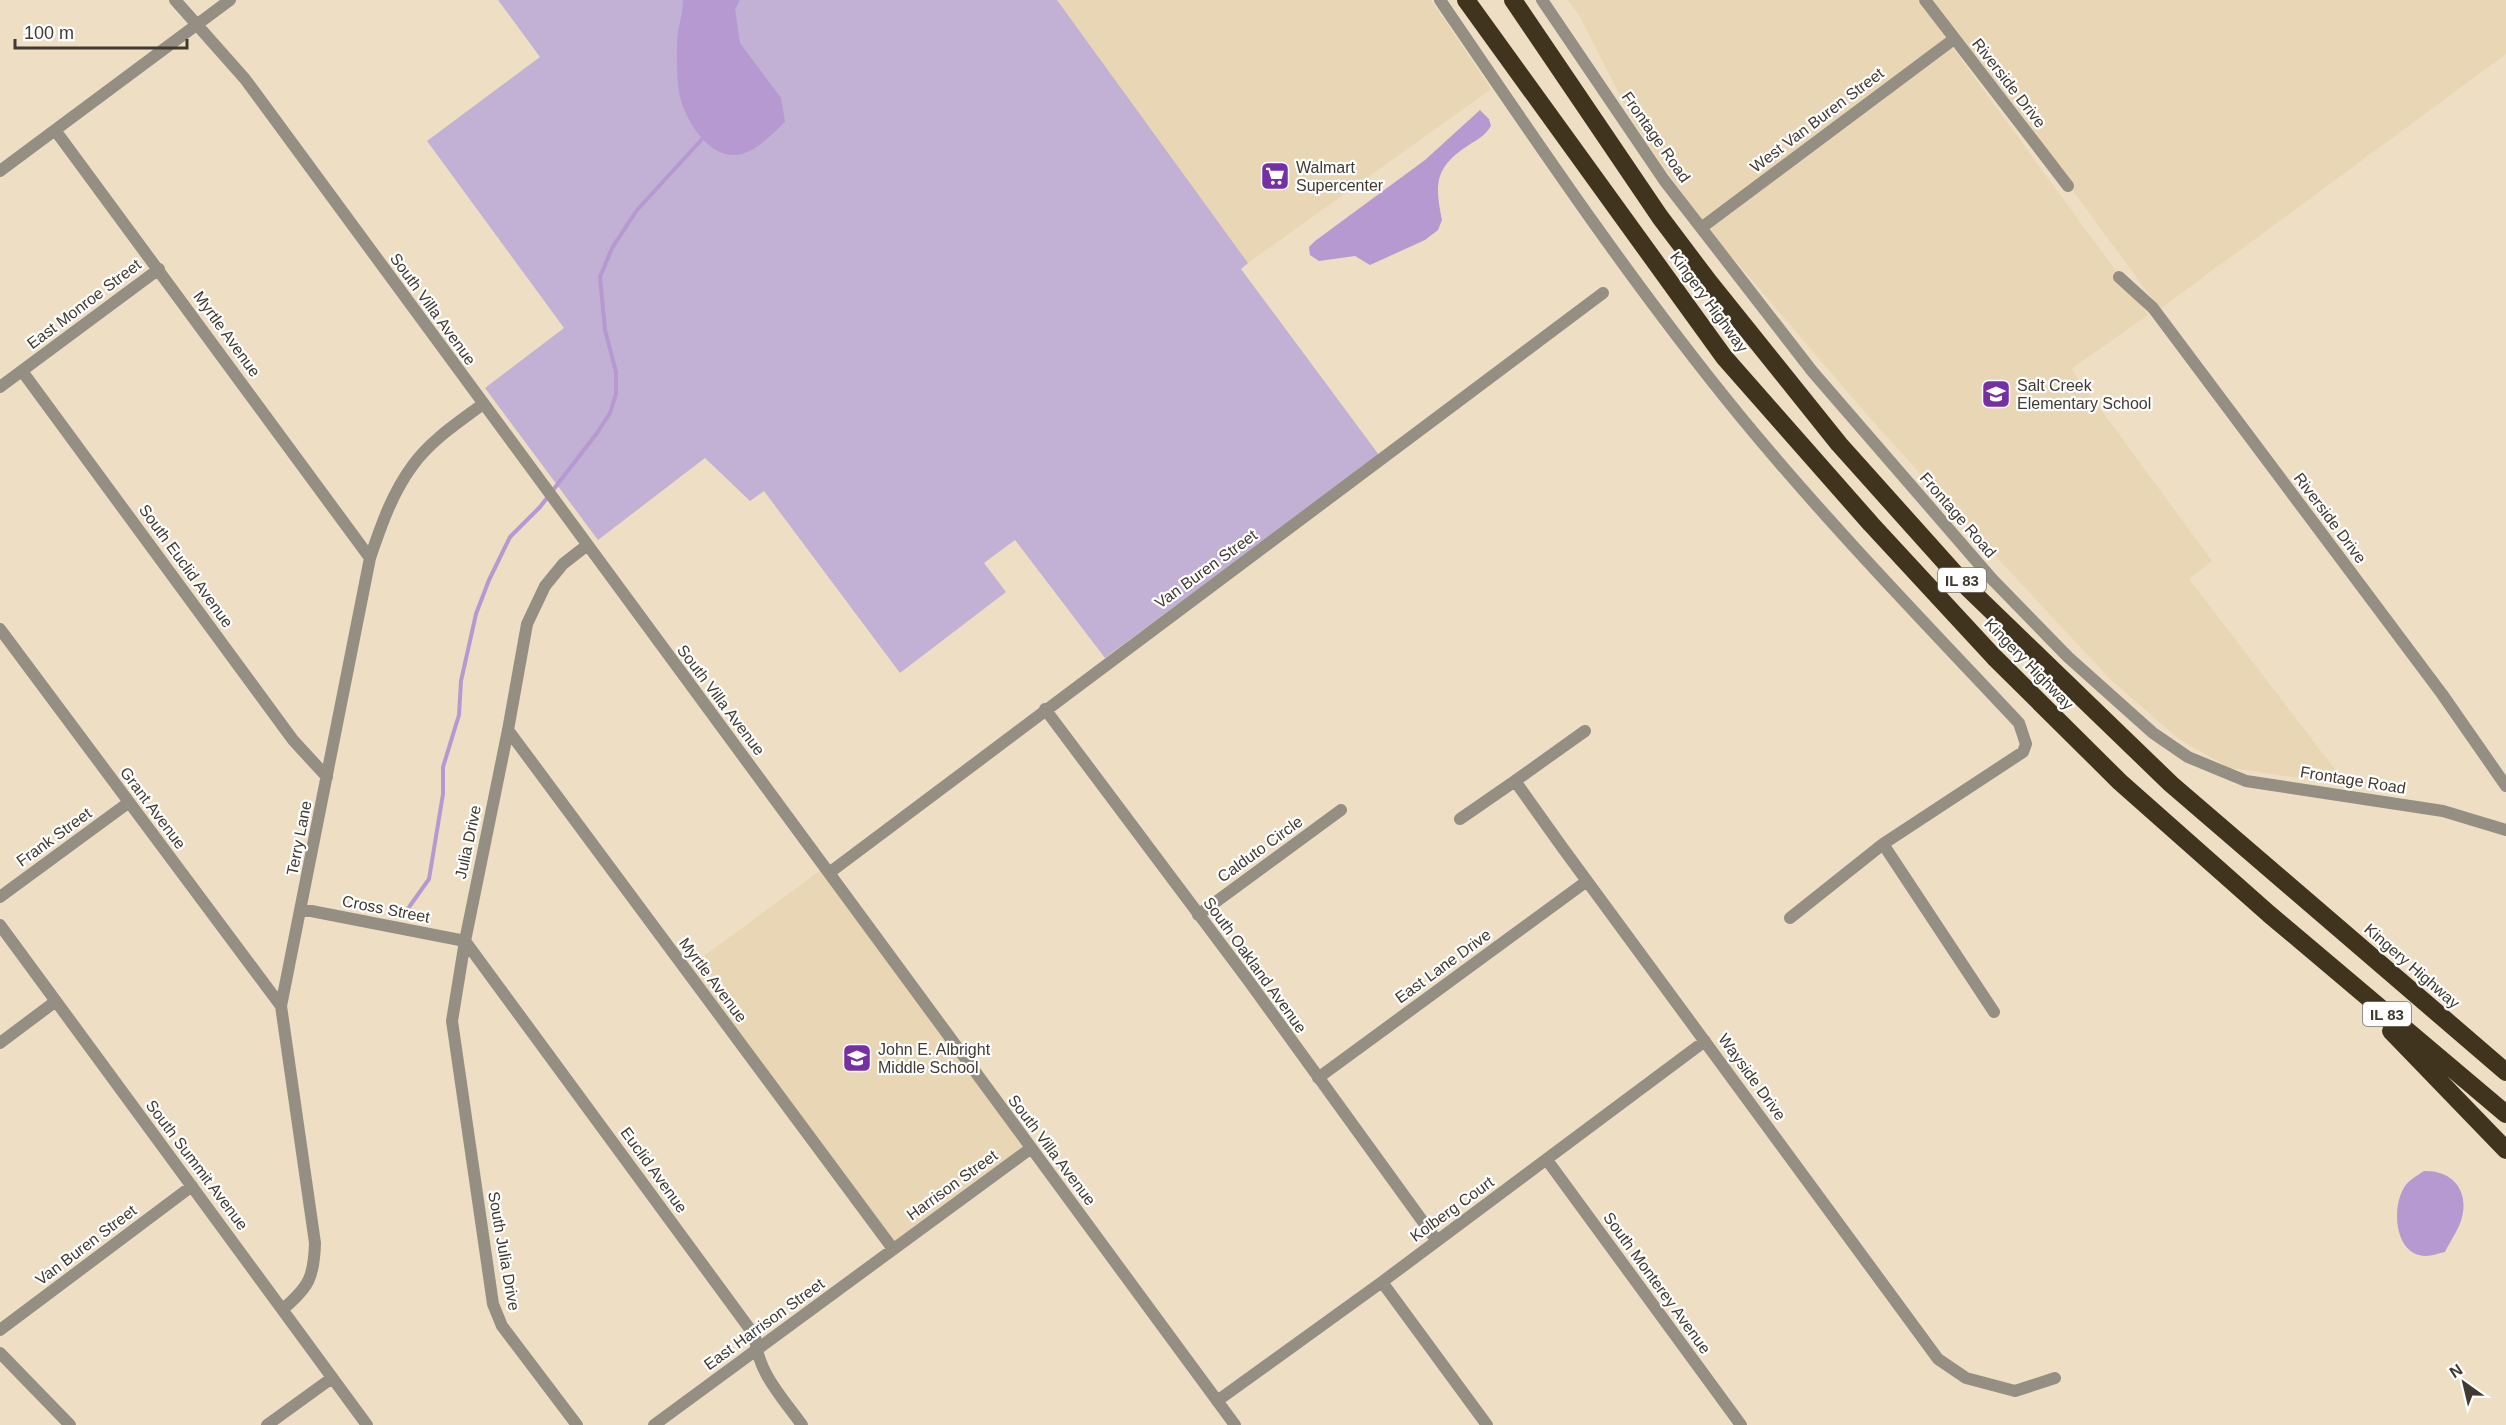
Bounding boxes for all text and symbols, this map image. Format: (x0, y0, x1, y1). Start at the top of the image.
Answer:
scale bar (15, 12, 188, 50)
text: 100 m (24, 23, 74, 43)
street label: Riverside Drive (1969, 35, 2049, 131)
street label: West Van Buren Street (1747, 64, 1887, 176)
street label: Frontage Road (1618, 88, 1694, 186)
place label: Walmart Supercenter (1296, 159, 1384, 194)
supermarket icon: Walmart Supercenter (1259, 160, 1291, 192)
street label: Kingery Highway (1667, 248, 1751, 356)
street label: South Villa Avenue (387, 250, 479, 368)
street label: East Monroe Street (24, 255, 145, 352)
street label: Myrtle Avenue (190, 288, 264, 380)
place label: Salt Creek Elementary School (2017, 377, 2151, 412)
school or university icon: Salt Creek Elementary School (1980, 378, 2012, 410)
street label: Frontage Road (1917, 469, 1999, 561)
street label: Riverside Drive (2291, 470, 2369, 567)
street label: South Euclid Avenue (136, 501, 236, 631)
street label: Van Buren Street (1152, 526, 1261, 612)
road number: IL 83 (1938, 568, 1986, 592)
street label: Kingery Highway (1981, 615, 2077, 713)
street label: South Villa Avenue (674, 641, 768, 759)
street label: Frontage Road (2299, 763, 2407, 797)
street label: Grant Avenue (117, 764, 189, 852)
street label: Terry Lane (283, 799, 315, 877)
street label: Frank Street (13, 804, 95, 870)
street label: Julia Drive (452, 804, 484, 880)
street label: Calduto Circle (1214, 813, 1306, 885)
street label: Cross Street (341, 892, 432, 926)
street label: South Oakland Avenue (1200, 894, 1310, 1036)
street label: Kingery Highway (2361, 920, 2463, 1012)
street label: East Lane Drive (1392, 926, 1494, 1006)
street label: Myrtle Avenue (676, 935, 750, 1026)
road number: IL 83 (2363, 1002, 2411, 1026)
street label: Wayside Drive (1715, 1031, 1789, 1124)
place label: John E. Albright Middle School (878, 1041, 991, 1076)
school or university icon: John E. Albright Middle School (841, 1042, 873, 1074)
street label: South Villa Avenue (1005, 1091, 1099, 1209)
street label: South Summit Avenue (143, 1097, 251, 1233)
street label: Euclid Avenue (617, 1124, 691, 1216)
street label: Harrison Street (903, 1146, 1001, 1223)
street label: Kolberg Court (1407, 1173, 1497, 1245)
street label: South Julia Drive (485, 1190, 523, 1312)
street label: Van Buren Street (32, 1201, 140, 1288)
street label: South Monterey Avenue (1600, 1209, 1714, 1357)
street label: East Harrison Street (701, 1274, 828, 1373)
north arrow (2434, 1353, 2494, 1413)
text: N (2446, 1361, 2465, 1381)

